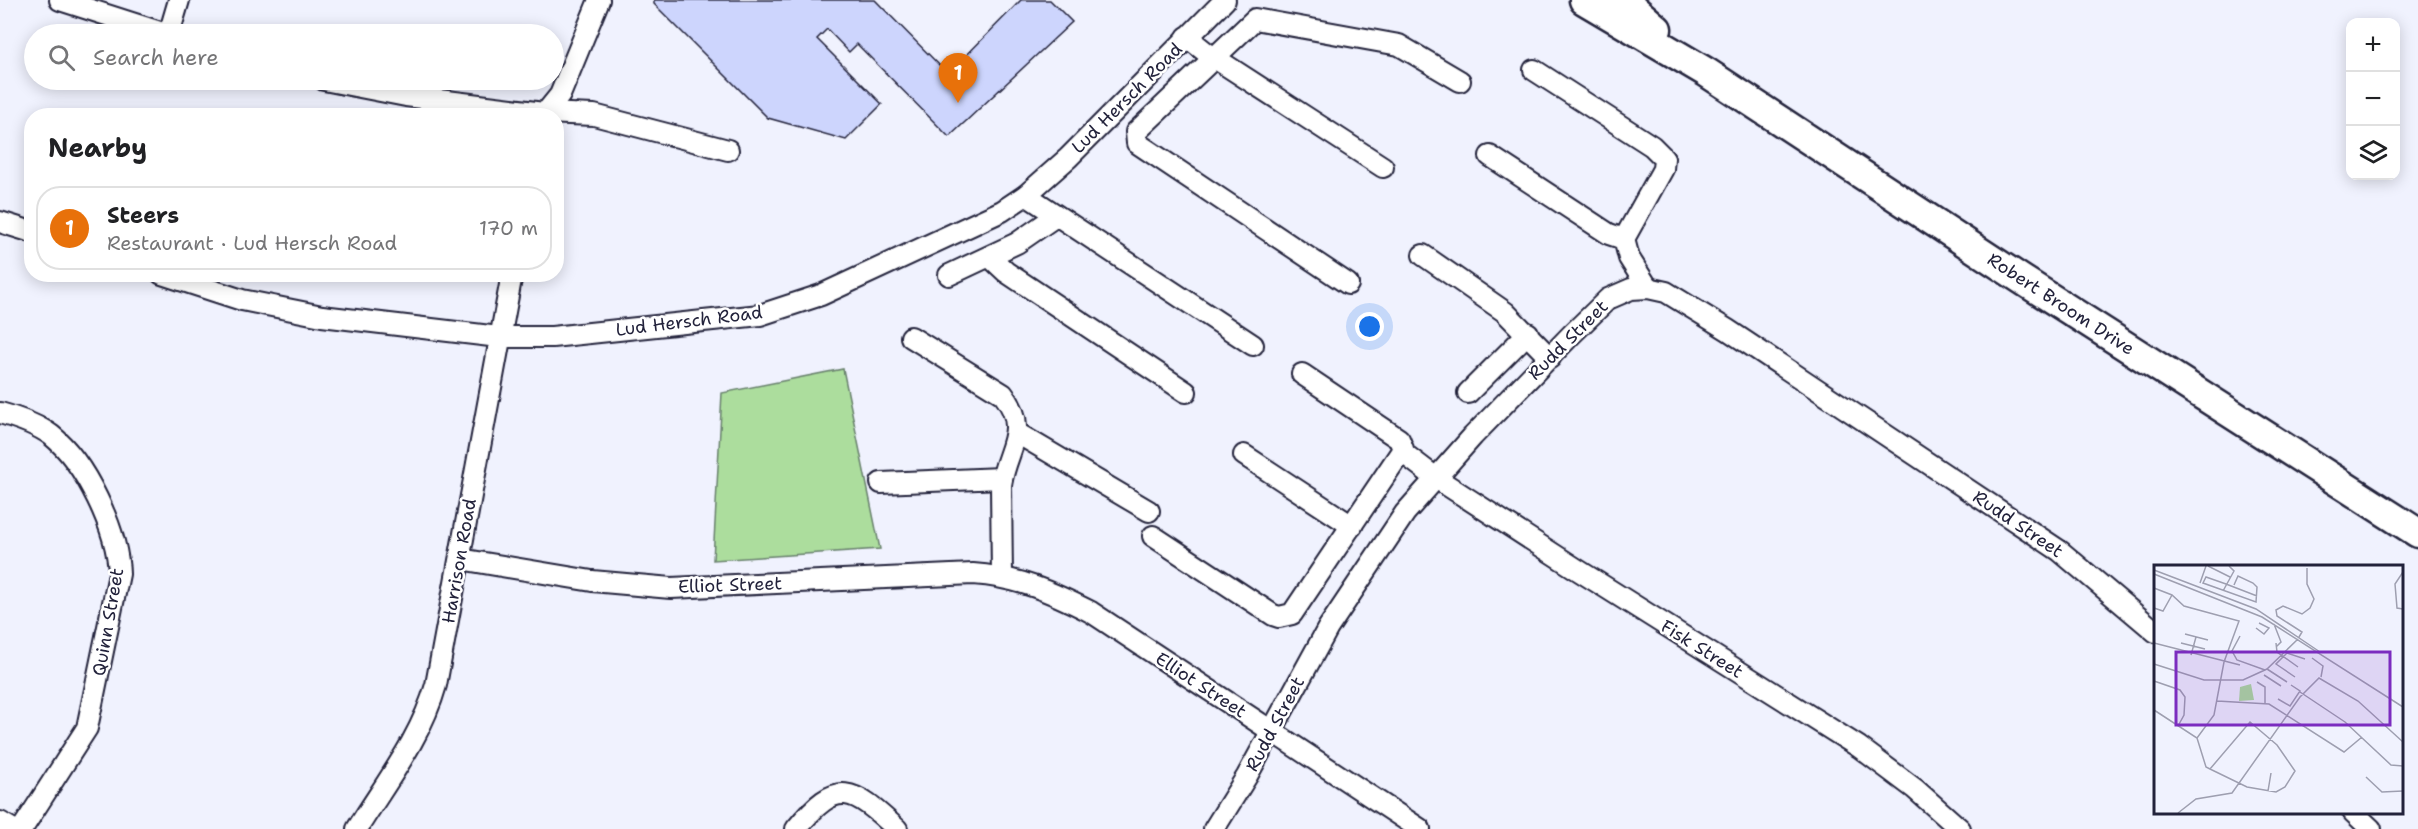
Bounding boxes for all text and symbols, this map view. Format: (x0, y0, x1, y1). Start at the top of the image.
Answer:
map controls (2346, 18, 2400, 180)
button: + (2346, 18, 2400, 72)
search box (24, 24, 564, 90)
street label: Lud Hersch Road (1066, 37, 1188, 159)
icon: search (45, 41, 78, 74)
text: Search here (93, 43, 219, 72)
pin: 1 (938, 54, 978, 103)
button: − (2346, 72, 2400, 126)
button: layers (2346, 126, 2400, 180)
text: Nearby (48, 130, 147, 165)
text: Steers (107, 201, 179, 230)
text: 1 (65, 215, 74, 241)
text: 170 m (479, 215, 538, 241)
text: Restaurant · Lud Hersch Road (107, 230, 397, 256)
street label: Robert Broom Drive (1983, 247, 2139, 361)
street label: Rudd Street (1523, 295, 1613, 385)
street label: Lud Hersch Road (614, 300, 764, 342)
your location (1355, 312, 1384, 341)
street label: Rudd Street (1968, 485, 2068, 563)
street label: Harrison Road (436, 497, 482, 625)
inset map (2154, 565, 2403, 814)
street label: Quinn Street (87, 566, 129, 678)
street label: Elliot Street (678, 571, 783, 599)
street label: Fisk Street (1656, 614, 1748, 684)
street label: Elliot Street (1151, 647, 1251, 724)
street label: Rudd Street (1240, 672, 1310, 776)

